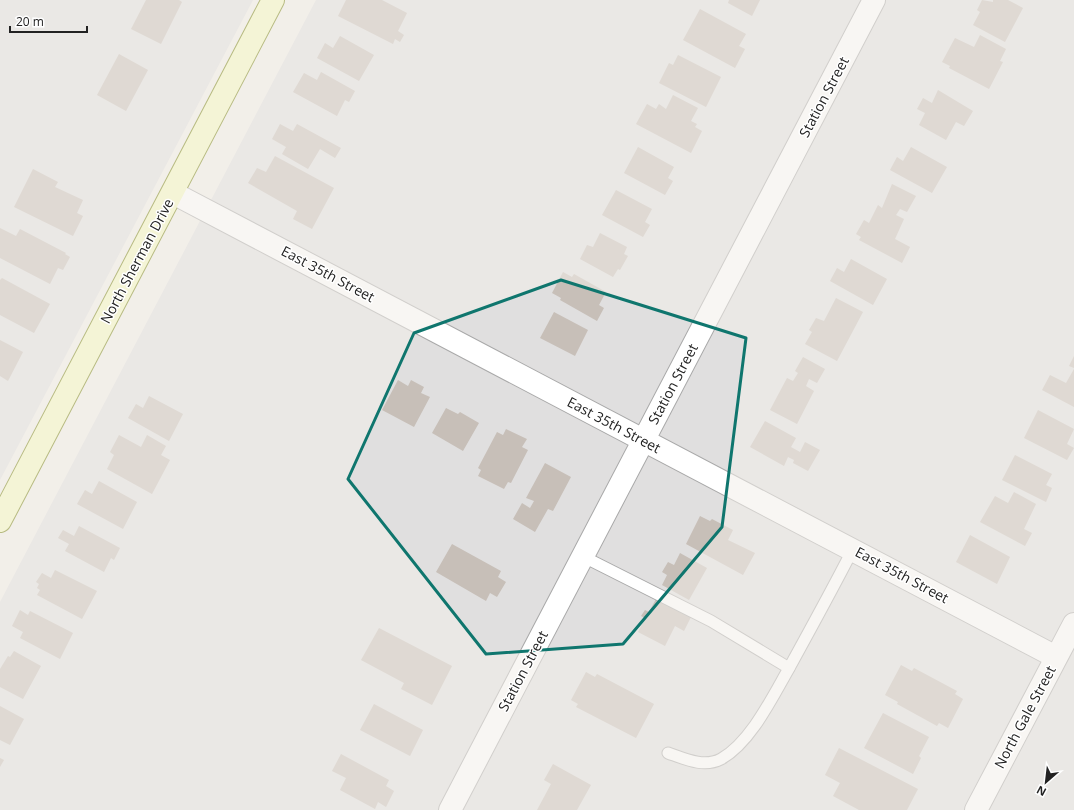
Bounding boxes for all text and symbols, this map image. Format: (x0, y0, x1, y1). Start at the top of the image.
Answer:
scale bar (10, 8, 87, 34)
text: 20 m (16, 13, 44, 30)
street label: Station Street (794, 53, 853, 140)
street label: North Sherman Drive (96, 195, 178, 327)
street label: East 35th Street (278, 241, 378, 306)
street label: Station Street (643, 340, 702, 427)
street label: East 35th Street (564, 392, 664, 457)
street label: East 35th Street (852, 542, 952, 607)
street label: Station Street (493, 627, 552, 714)
street label: North Gale Street (989, 662, 1060, 772)
north arrow (1026, 762, 1066, 802)
text: N (1034, 783, 1049, 800)

